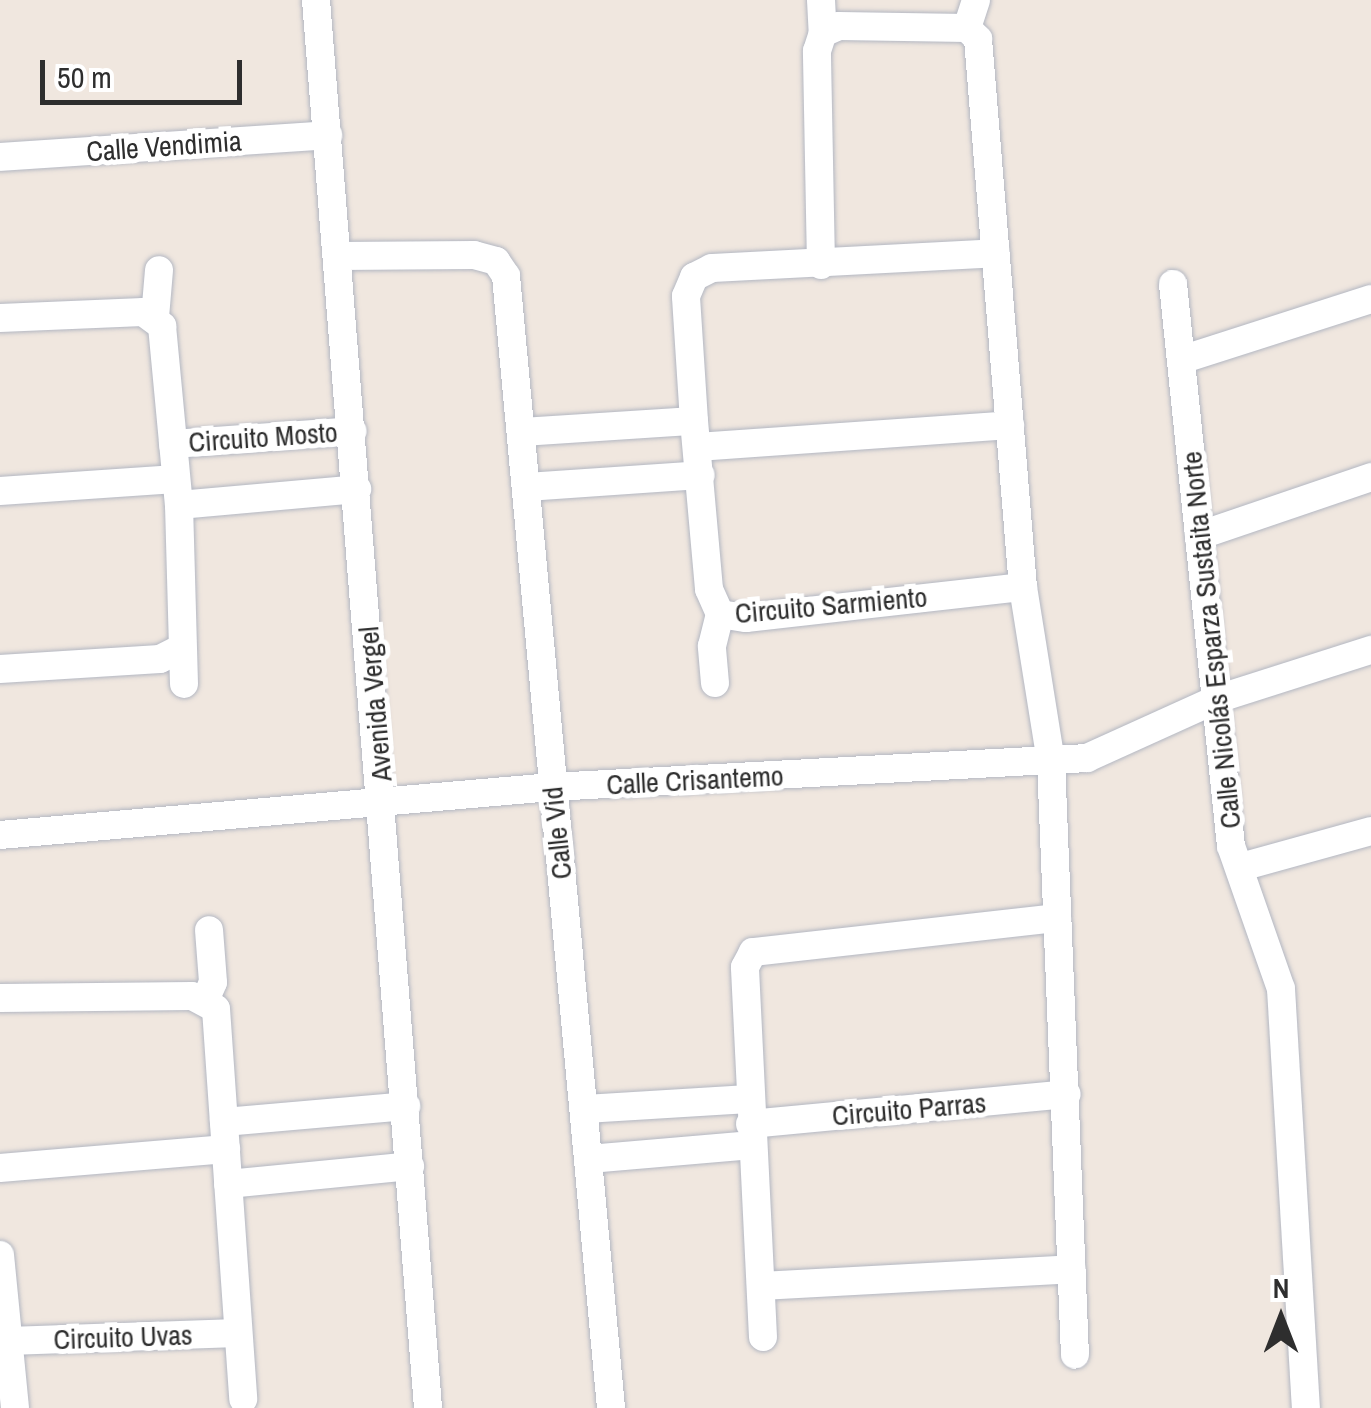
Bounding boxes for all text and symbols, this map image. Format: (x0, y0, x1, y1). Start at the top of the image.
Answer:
scale bar (45, 40, 248, 102)
text: 50 m (57, 57, 112, 97)
street label: Calle Vendimia (85, 124, 243, 168)
street label: Circuito Mosto (187, 415, 339, 459)
street label: Calle Nicolás Esparza Sustaita Norte (1174, 450, 1248, 830)
street label: Circuito Sarmiento (734, 580, 928, 630)
street label: Avenida Vergel (351, 625, 399, 783)
street label: Calle Crisantemo (606, 759, 784, 801)
street label: Calle Vid (535, 785, 579, 881)
street label: Circuito Parras (831, 1086, 987, 1132)
north arrow (1231, 1268, 1331, 1368)
text: N (1273, 1269, 1289, 1307)
street label: Circuito Uvas (53, 1318, 193, 1356)

